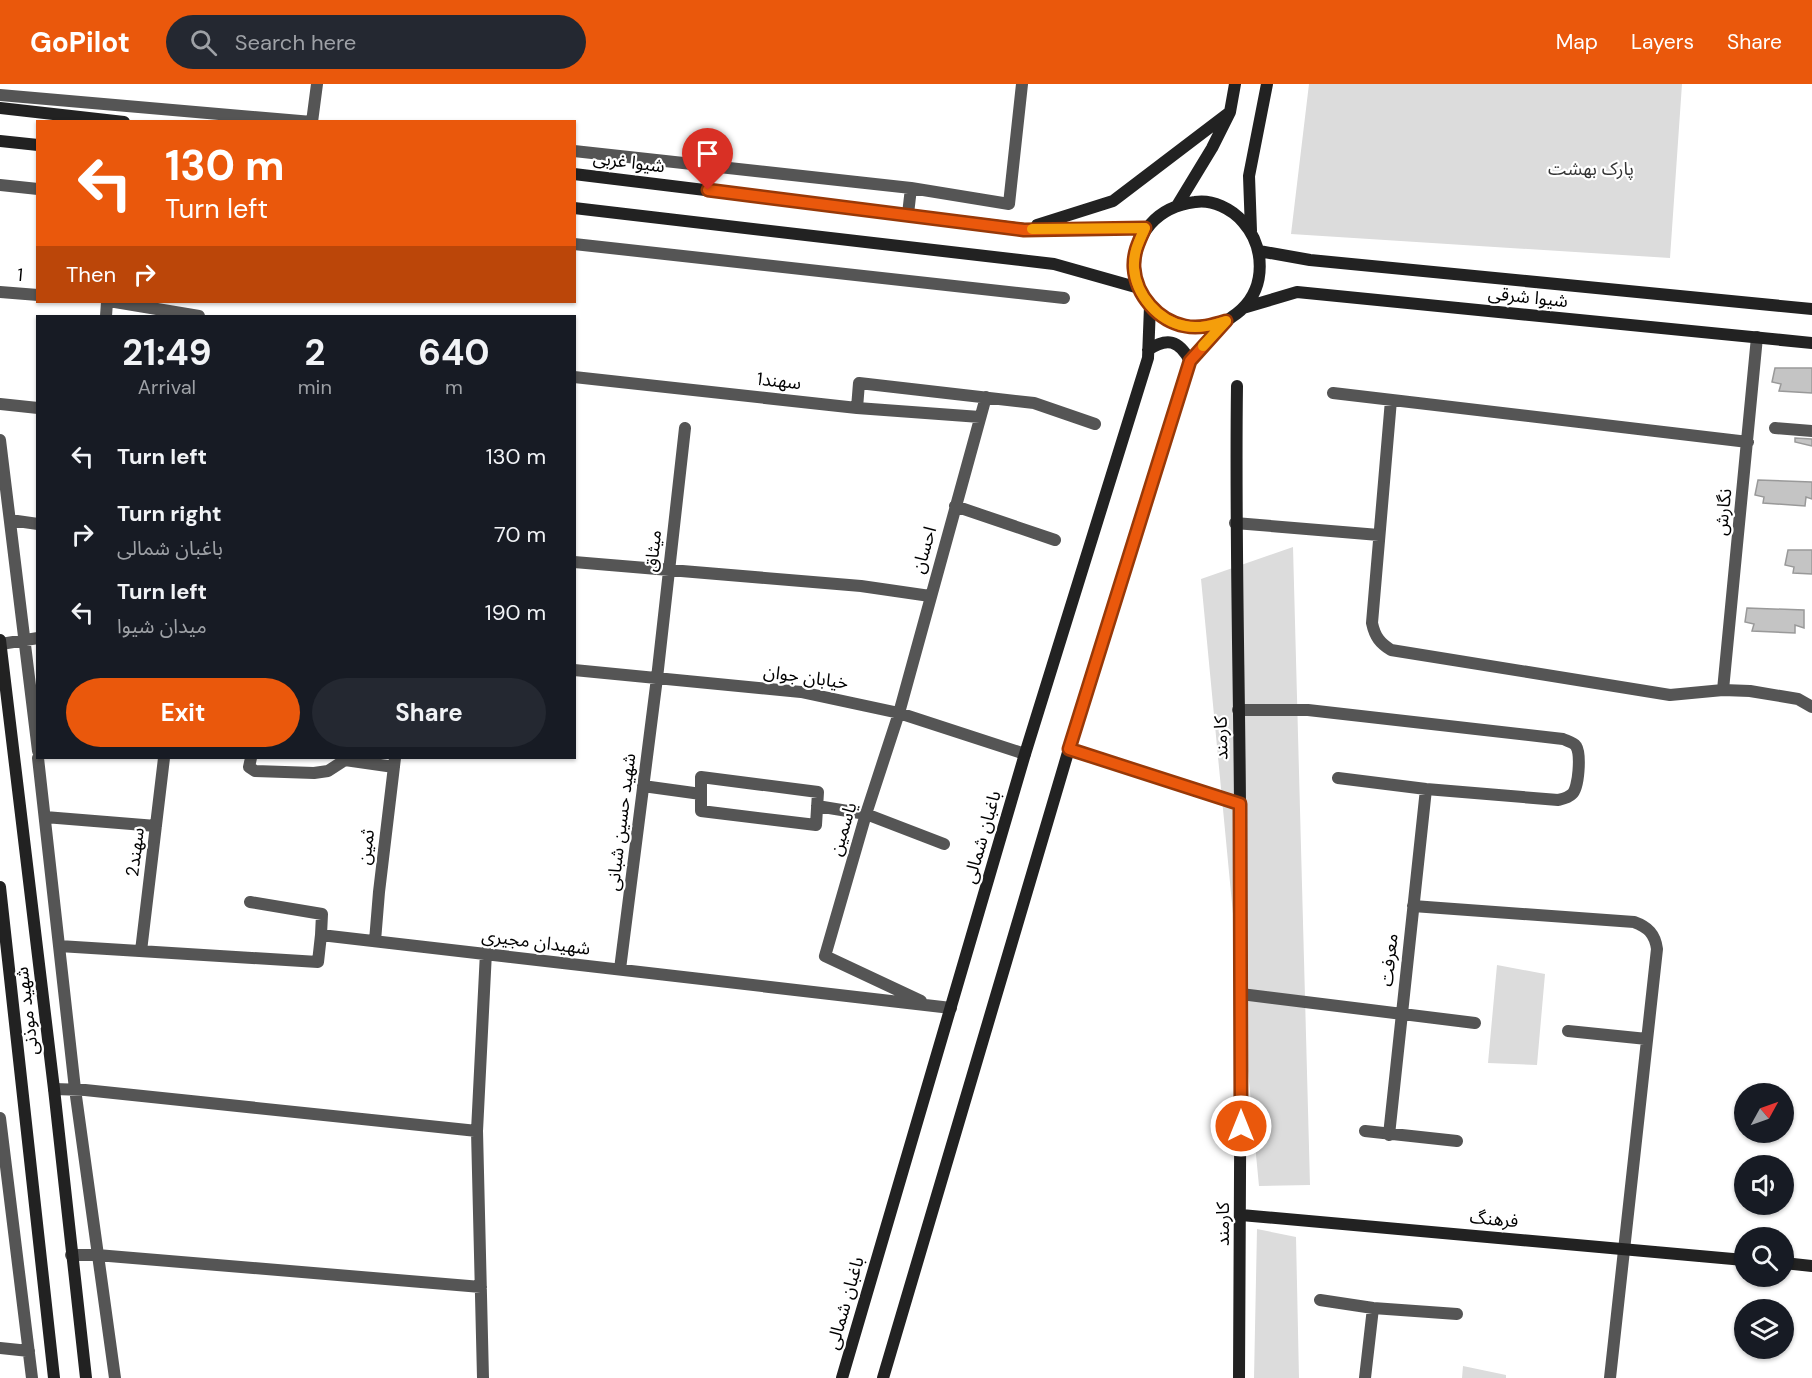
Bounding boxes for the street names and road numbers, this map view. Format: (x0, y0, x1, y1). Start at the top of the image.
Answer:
street label: شیوا غربی (592, 146, 666, 178)
street label: 1 (16, 263, 24, 287)
street label: شیوا شرقی (1487, 281, 1569, 313)
street label: 1سهند (756, 367, 802, 395)
street label: نگارش (1709, 487, 1737, 537)
street label: احسان (906, 524, 942, 576)
street label: میثاق (639, 529, 667, 573)
street label: خیابان جوان (762, 659, 850, 695)
street label: کارمند (1209, 715, 1233, 760)
street label: شهید حسین شبانی (601, 752, 641, 892)
street label: باغبان شمالی (957, 788, 1007, 886)
street label: یاسمین (823, 799, 863, 859)
street label: 2سهند (120, 826, 150, 878)
street label: ثمین (352, 828, 380, 866)
street label: شهیدان مجیری (480, 923, 592, 961)
street label: معرفت (1374, 932, 1404, 988)
street label: شهید موذنی (10, 965, 44, 1057)
street label: کارمند (1211, 1202, 1235, 1246)
street label: فرهنگ (1469, 1205, 1519, 1233)
street label: باغبان شمالی (820, 1254, 870, 1352)

